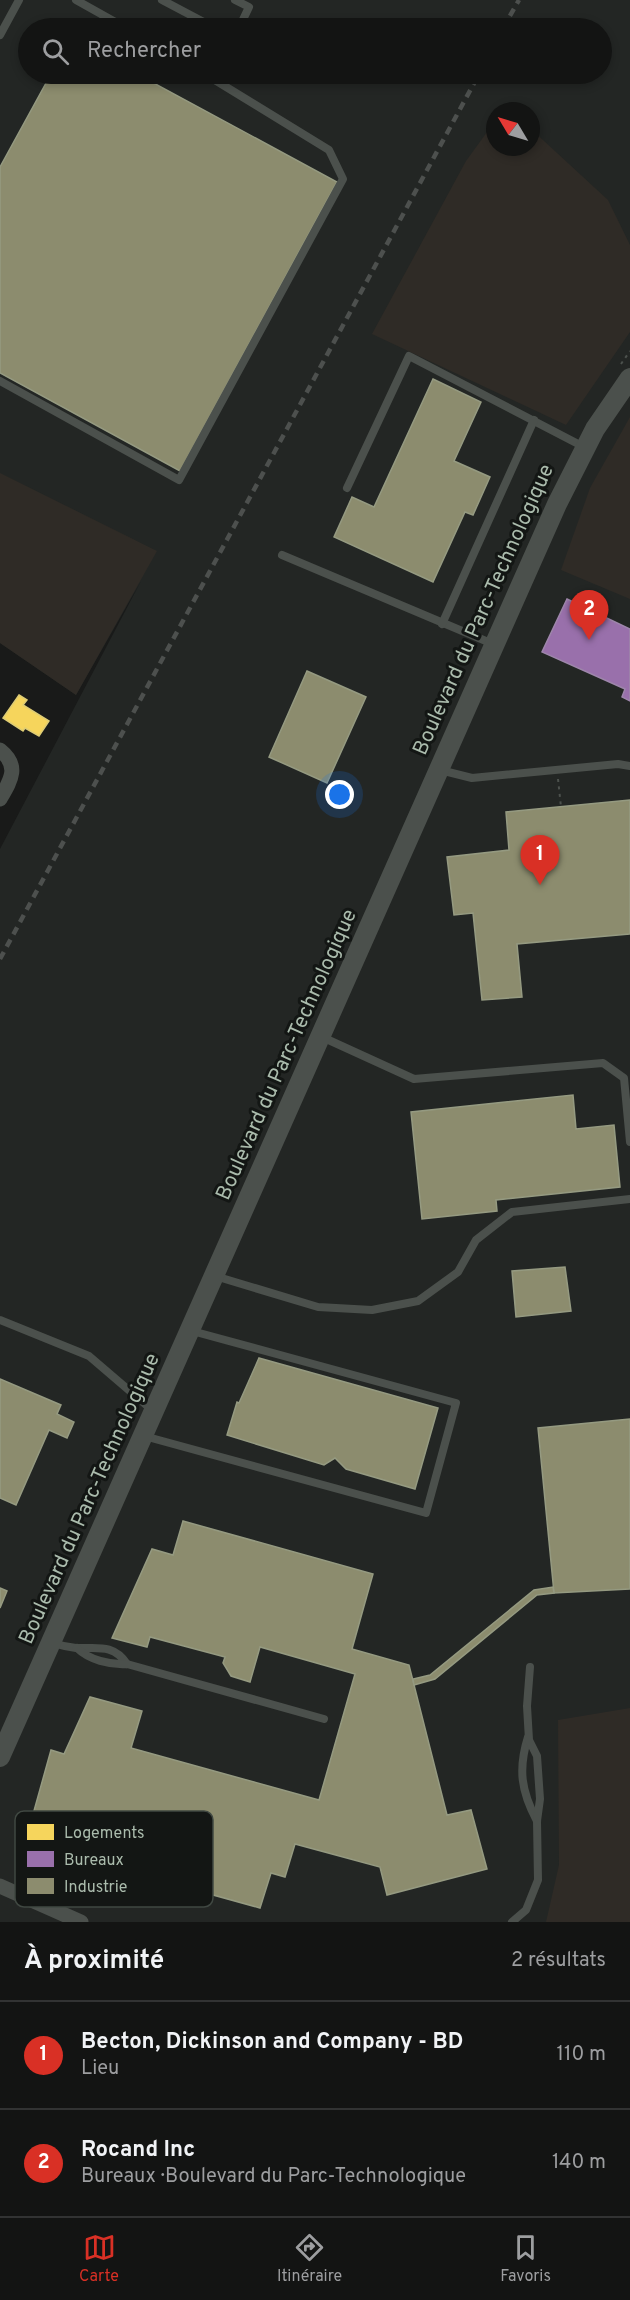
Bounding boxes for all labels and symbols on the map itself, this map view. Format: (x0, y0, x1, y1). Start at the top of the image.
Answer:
north arrow (486, 102, 540, 156)
street label: Boulevard du Parc-Technologique (407, 460, 561, 760)
pin: 2 (570, 590, 608, 640)
your location (325, 780, 354, 809)
pin: 1 (520, 836, 560, 885)
street label: Boulevard du Parc-Technologique (210, 905, 364, 1205)
street label: Boulevard du Parc-Technologique (13, 1349, 167, 1649)
legend (15, 1811, 213, 1907)
text: Logements (64, 1824, 145, 1844)
text: Bureaux (64, 1851, 124, 1871)
text: Industrie (64, 1878, 127, 1898)

